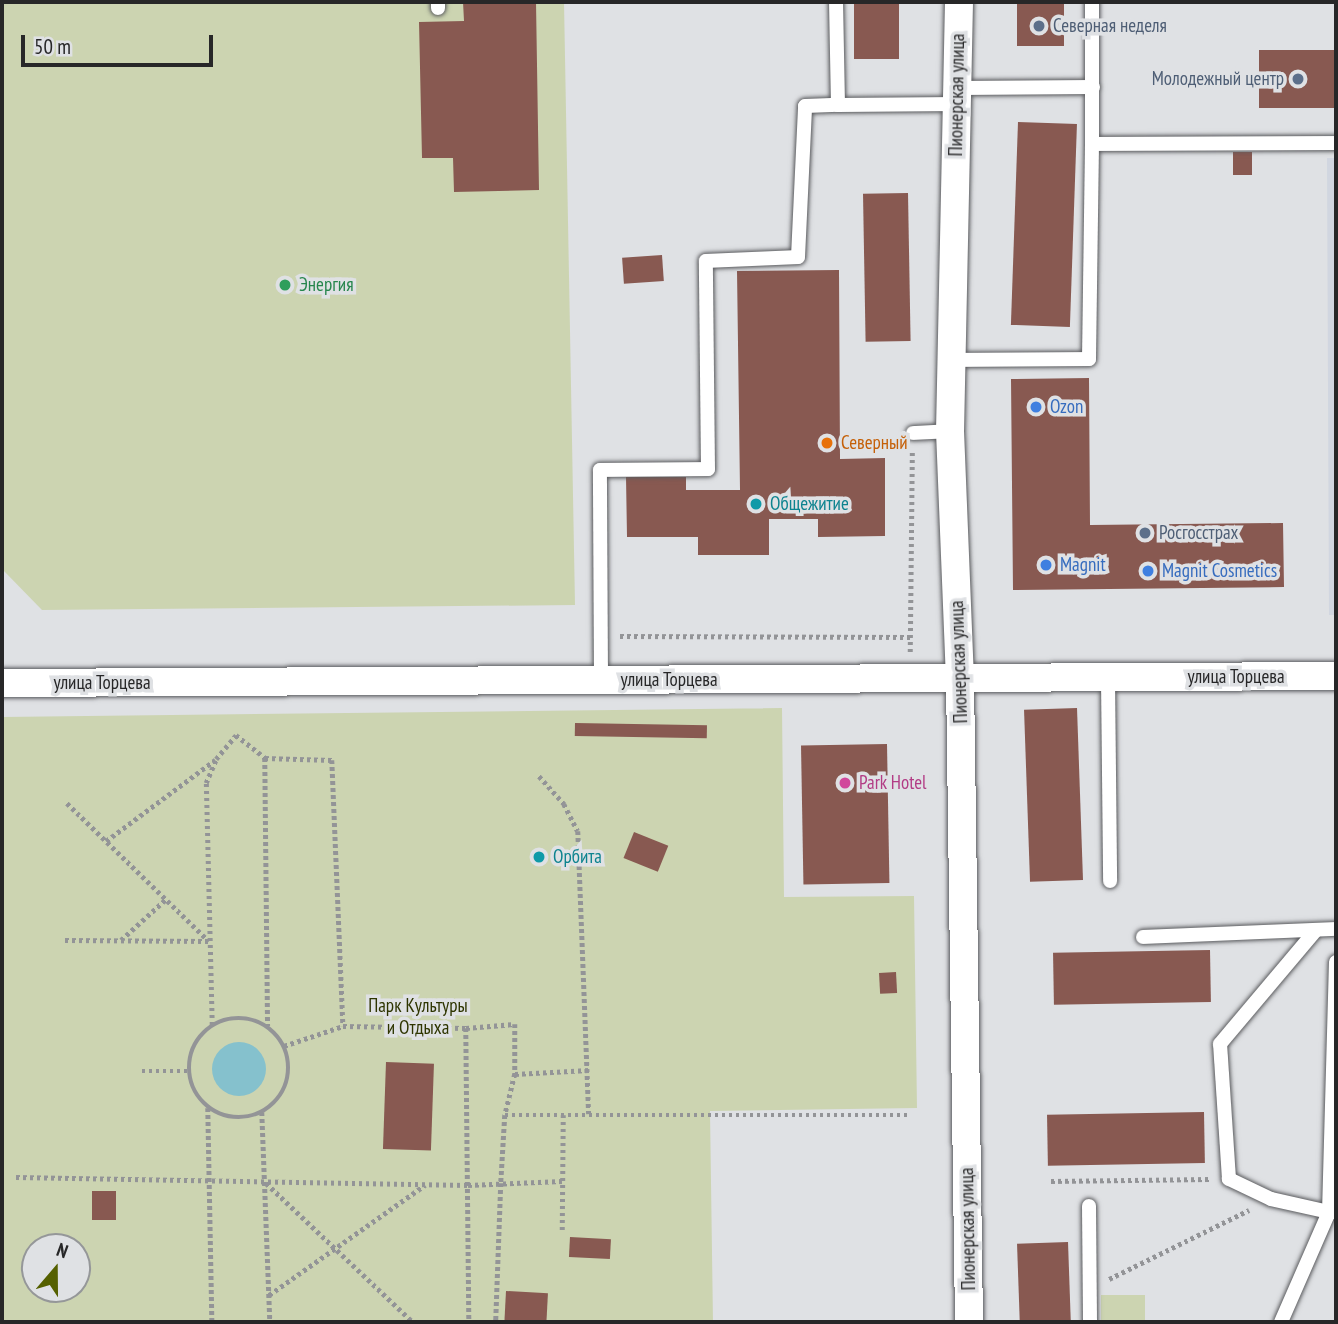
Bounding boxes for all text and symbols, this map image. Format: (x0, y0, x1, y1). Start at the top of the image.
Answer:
place label: Северная неделя (1053, 15, 1167, 37)
marker: Северная неделя (1031, 18, 1047, 34)
scale bar (24, 21, 217, 65)
text: 50 m (34, 33, 71, 60)
street label: Пионерская улица (945, 33, 969, 157)
place label: Молодежный центр (1152, 68, 1284, 90)
marker: Молодежный центр (1290, 71, 1306, 87)
place label: Энергия (299, 274, 354, 296)
marker: Энергия (277, 277, 293, 293)
place label: Ozon (1050, 396, 1083, 418)
marker: Ozon (1028, 399, 1044, 415)
place label: Северный (841, 432, 908, 454)
marker: Северный (819, 435, 835, 451)
place label: Общежитие (770, 493, 849, 515)
marker: Общежитие (748, 496, 764, 512)
place label: Росгосстрах (1159, 522, 1238, 544)
marker: Росгосстрах (1137, 525, 1153, 541)
place label: Magnit (1060, 554, 1106, 576)
marker: Magnit (1038, 557, 1054, 573)
place label: Magnit Cosmetics (1162, 560, 1277, 582)
marker: Magnit Cosmetics (1140, 563, 1156, 579)
street label: Пионерская улица (945, 600, 973, 724)
street label: улица Торцева (1187, 666, 1285, 688)
street label: улица Торцева (620, 669, 718, 691)
street label: улица Торцева (53, 672, 151, 694)
place label: Park Hotel (859, 772, 927, 794)
marker: Park Hotel (837, 775, 853, 791)
place label: Орбита (553, 846, 602, 868)
marker: Орбита (531, 849, 547, 865)
park label: Парк Культуры и Отдыха (368, 995, 468, 1039)
street label: Пионерская улица (956, 1167, 980, 1291)
north arrow (21, 1233, 91, 1303)
text: N (54, 1237, 71, 1263)

